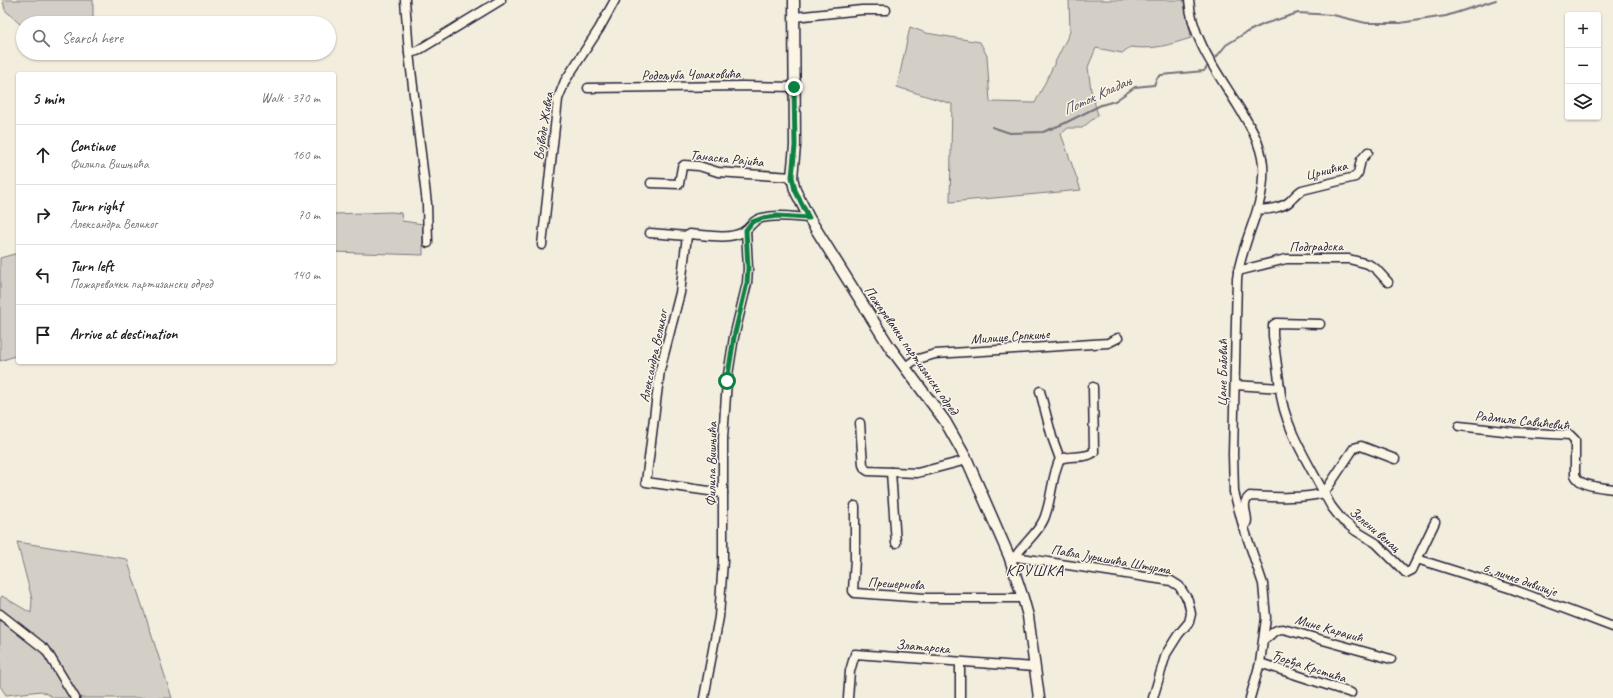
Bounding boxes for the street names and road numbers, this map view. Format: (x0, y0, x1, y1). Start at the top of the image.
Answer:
street label: Родољуба Чолаковића (641, 65, 742, 84)
street label: Војводе Живка (530, 90, 557, 161)
street label: Танаска Рајића (689, 146, 765, 171)
street label: Црнићка (1303, 157, 1350, 184)
street label: Подградска (1289, 238, 1344, 255)
street label: Пожаревачки партизански одред (861, 283, 963, 419)
street label: Александра Великог (635, 306, 672, 404)
street label: Милице Српкиње (970, 325, 1051, 348)
street label: Цане Бабовић (1213, 338, 1232, 407)
street label: Радмиле Савићевић (1474, 407, 1571, 434)
street label: Филипа Вишњића (702, 421, 721, 506)
street label: Зелени венац (1346, 503, 1404, 556)
street label: Павла Јуришића Штурма (1050, 541, 1173, 579)
street label: 6. личке дивизије (1480, 559, 1561, 601)
street label: Прешернова (867, 574, 926, 594)
street label: Мине Караџић (1293, 611, 1366, 646)
street label: Златарска (895, 636, 952, 657)
street label: Ђорђа Крстића (1269, 646, 1349, 687)

